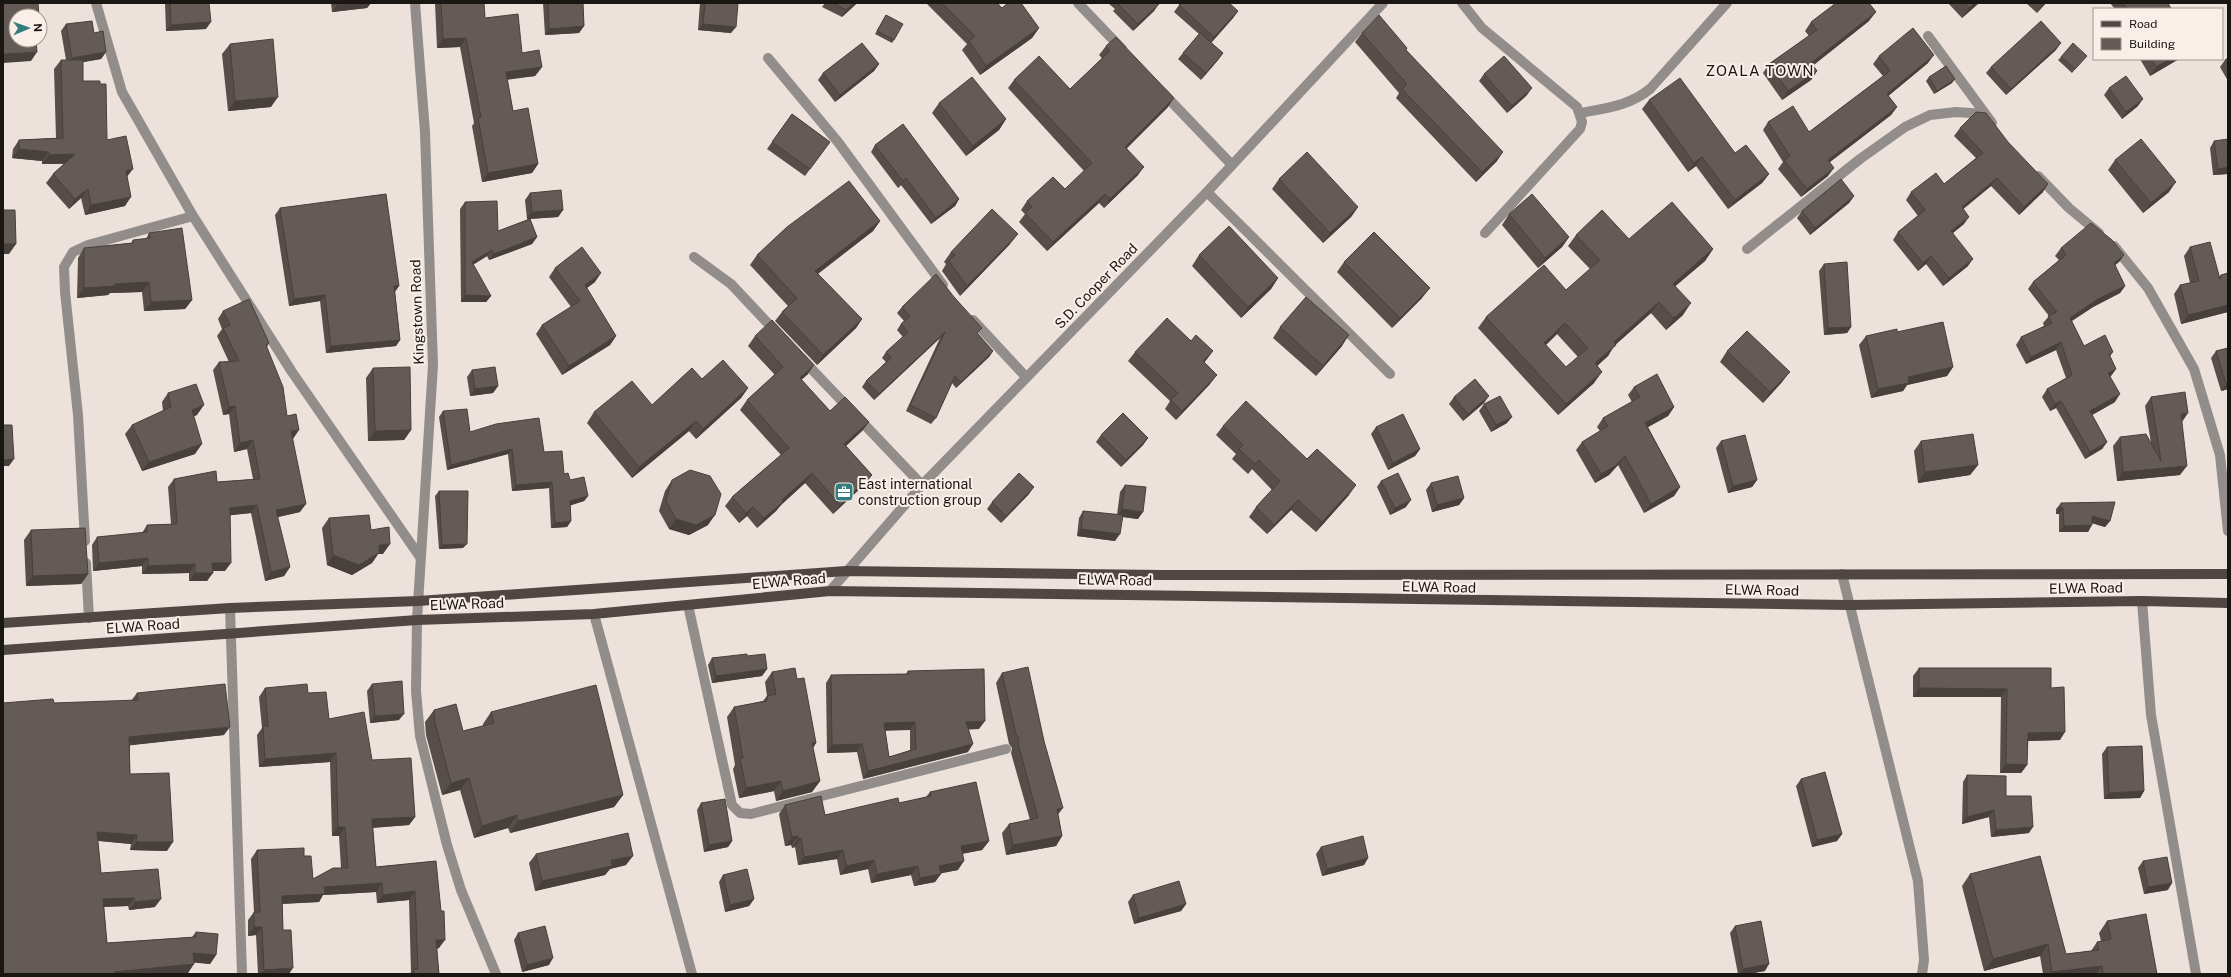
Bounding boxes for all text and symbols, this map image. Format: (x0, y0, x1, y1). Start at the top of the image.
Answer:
north arrow (8, 8, 48, 48)
legend (2093, 8, 2223, 60)
text: Road (2129, 17, 2157, 31)
text: N (32, 23, 44, 32)
text: Building (2129, 37, 2175, 51)
district label: ZOALA TOWN (1705, 62, 1815, 79)
street label: S.D. Cooper Road (1051, 240, 1141, 332)
street label: Kingstown Road (407, 259, 427, 365)
place label: East international construction group (858, 476, 982, 508)
office icon: East international construction group (833, 481, 855, 503)
street label: ELWA Road (751, 570, 827, 592)
street label: ELWA Road (1078, 571, 1152, 589)
street label: ELWA Road (1402, 578, 1476, 596)
street label: ELWA Road (2049, 579, 2123, 597)
street label: ELWA Road (1725, 581, 1799, 599)
street label: ELWA Road (430, 595, 504, 613)
street label: ELWA Road (105, 615, 181, 637)

